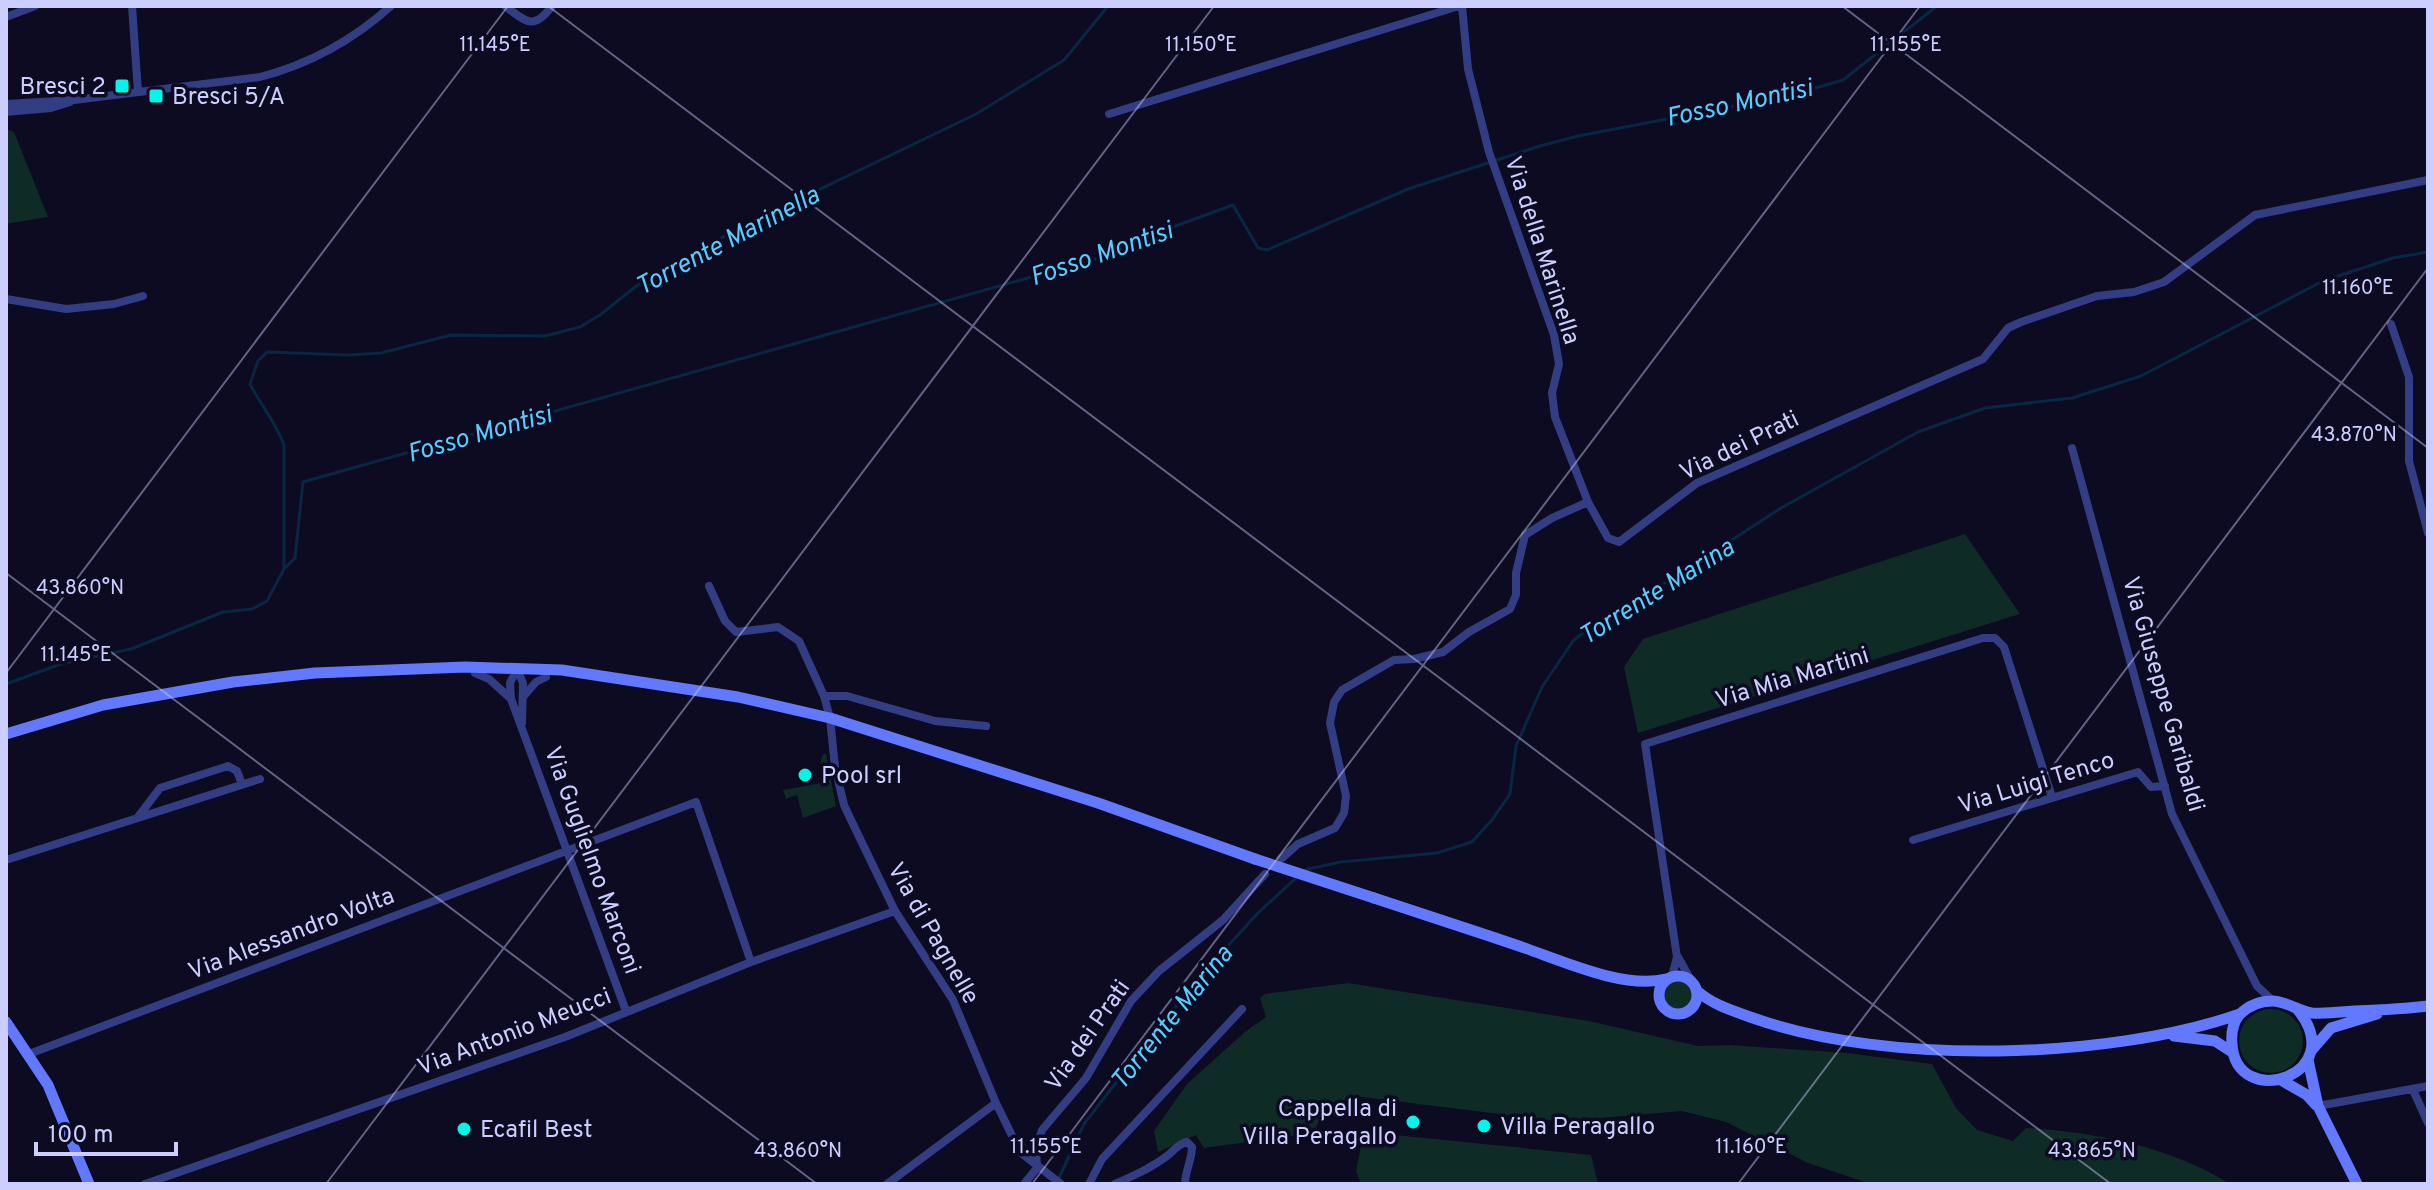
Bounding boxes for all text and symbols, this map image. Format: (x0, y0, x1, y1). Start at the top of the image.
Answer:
text: 11.145°E (459, 33, 531, 59)
text: 11.150°E (1165, 33, 1237, 59)
text: 11.155°E (1870, 33, 1942, 59)
water label: Fosso Montisi (1663, 72, 1817, 136)
place label: Bresci 2 (19, 73, 106, 103)
marker: Bresci 2 (113, 77, 131, 95)
place label: Bresci 5/A (172, 83, 285, 113)
marker: Bresci 5/A (147, 87, 165, 105)
street label: Via della Marinella (1497, 153, 1586, 348)
water label: Torrente Marinella (630, 180, 826, 305)
water label: Fosso Montisi (1026, 215, 1179, 295)
text: 11.160°E (2322, 276, 2394, 302)
water label: Fosso Montisi (404, 399, 557, 472)
street label: Via dei Prati (1675, 405, 1804, 489)
text: 43.870°N (2311, 423, 2397, 449)
water label: Torrente Marina (1574, 532, 1742, 654)
street label: Via Giuseppe Garibaldi (2114, 573, 2210, 816)
text: 43.860°N (36, 576, 124, 602)
street label: Via Mia Martini (1712, 641, 1873, 717)
text: 11.145°E (40, 643, 112, 669)
street label: Via Guglielmo Marconi (536, 743, 646, 979)
street label: Via Luigi Tenco (1955, 746, 2118, 822)
place label: Pool srl (821, 762, 902, 792)
marker: Pool srl (796, 766, 814, 784)
street label: Via di Pagnelle (880, 858, 985, 1010)
street label: Via Alessandro Volta (184, 882, 399, 988)
water label: Torrente Marina (1104, 939, 1242, 1098)
street label: Via dei Prati (1039, 975, 1138, 1098)
street label: Via Antonio Meucci (414, 982, 616, 1084)
place label: Cappella di Villa Peragallo (1242, 1095, 1397, 1153)
scale bar (36, 1106, 176, 1156)
marker: Cappella di Villa Peragallo (1404, 1113, 1422, 1131)
place label: Villa Peragallo (1500, 1113, 1655, 1143)
place label: Ecafil Best (480, 1116, 593, 1146)
marker: Villa Peragallo (1475, 1117, 1493, 1135)
marker: Ecafil Best (455, 1120, 473, 1138)
text: 100 m (48, 1121, 114, 1151)
text: 11.155°E (1010, 1135, 1082, 1161)
text: 11.160°E (1715, 1135, 1787, 1161)
text: 43.860°N (754, 1139, 842, 1165)
text: 43.865°N (2048, 1139, 2136, 1165)

